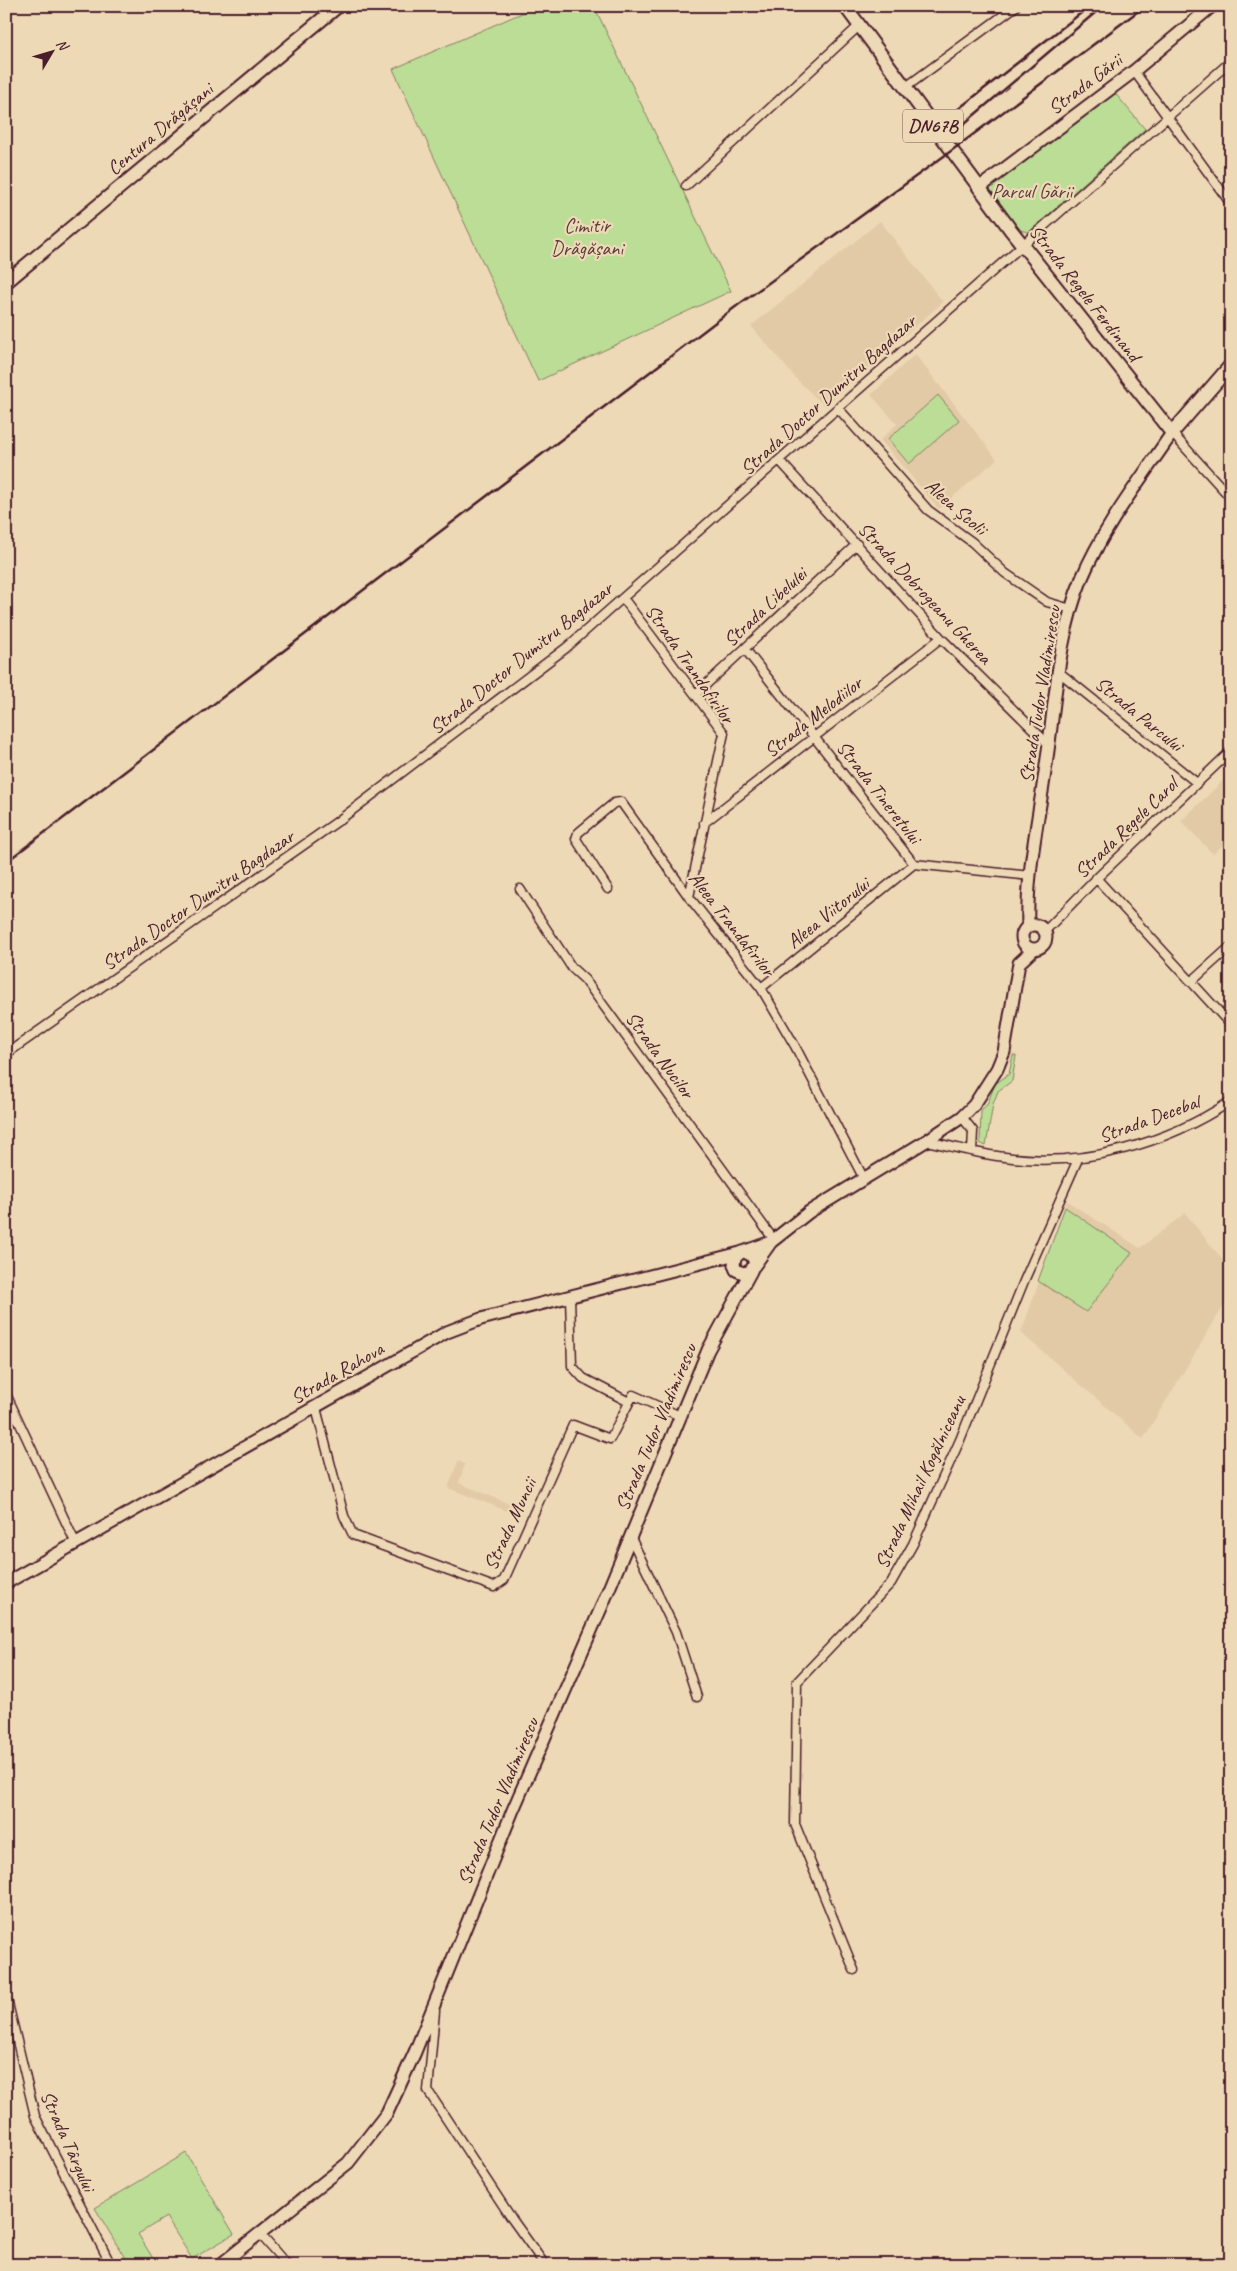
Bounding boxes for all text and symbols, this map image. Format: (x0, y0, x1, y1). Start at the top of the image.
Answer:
north arrow (28, 28, 78, 78)
text: N (52, 36, 73, 55)
street label: Strada Gării (1043, 47, 1129, 120)
street label: Centura Drăgășani (102, 76, 220, 181)
road number: DN67B (903, 110, 963, 142)
park label: Parcul Gării (992, 179, 1074, 204)
park label: Cimitir Drăgășani (551, 213, 625, 261)
street label: Strada Regele Ferdinand (1024, 219, 1148, 369)
street label: Strada Doctor Dumitru Bagdazar (735, 308, 923, 481)
street label: Aleea Școlii (920, 473, 994, 542)
street label: Strada Dobrogeanu Gherea (853, 517, 998, 670)
street label: Strada Libelulei (718, 560, 814, 652)
street label: Strada Doctor Dumitru Bagdazar (424, 575, 619, 740)
street label: Strada Trandafirilor (640, 600, 741, 730)
street label: Strada Tudor Vladimirescu (1014, 602, 1067, 784)
street label: Strada Melodiilor (759, 670, 868, 763)
street label: Strada Parcului (1090, 671, 1190, 759)
street label: Strada Tineretului (831, 735, 928, 850)
street label: Strada Regele Carol (1069, 770, 1185, 884)
street label: Strada Doctor Dumitru Bagdazar (97, 823, 300, 976)
street label: Aleea Trandafirilor (683, 867, 782, 983)
street label: Aleea Viitorului (781, 871, 876, 954)
street label: Strada Nucilor (620, 1007, 701, 1105)
street label: Strada Decebal (1095, 1088, 1206, 1149)
street label: Strada Rahova (286, 1335, 390, 1410)
street label: Strada Tudor Vladimirescu (610, 1338, 703, 1514)
street label: Strada Mihail Kogălniceanu (869, 1390, 972, 1573)
street label: Strada Muncii (478, 1472, 543, 1574)
street label: Strada Tudor Vladimirescu (452, 1712, 545, 1888)
street label: Strada Târgului (35, 2087, 102, 2197)

